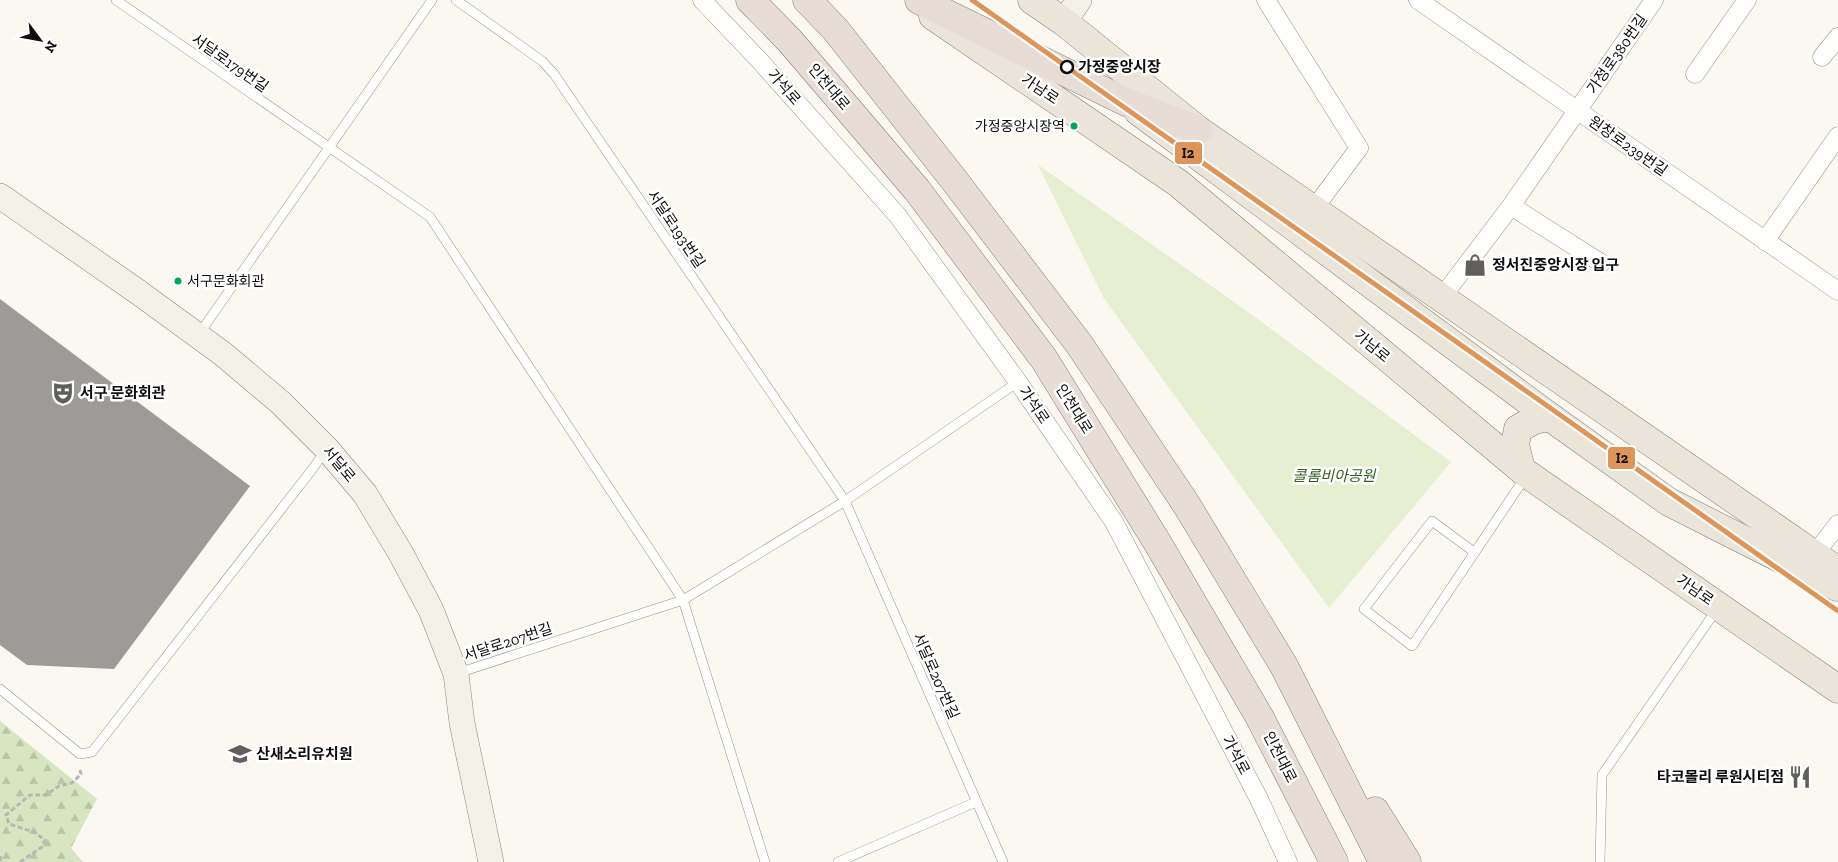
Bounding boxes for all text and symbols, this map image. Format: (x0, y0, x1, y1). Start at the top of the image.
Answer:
street label: 가정로380번길 (1583, 11, 1651, 97)
north arrow (15, 15, 65, 65)
street label: 서달로179번길 (188, 30, 272, 96)
text: N (40, 38, 61, 56)
place label: 가정중앙시장 (1078, 58, 1161, 76)
street label: 인천대로 (804, 60, 854, 114)
marker: 가정중앙시장 (1060, 60, 1074, 74)
street label: 가석로 (764, 65, 804, 109)
street label: 가남로 (1018, 70, 1062, 108)
street label: 원창로239번길 (1585, 112, 1671, 180)
place label: 가정중앙시장역 (975, 118, 1065, 135)
marker: 가정중앙시장역 (1069, 121, 1079, 131)
line badge: I2 (1174, 141, 1203, 165)
text: I2 (1182, 145, 1195, 162)
street label: 서달로193번길 (643, 187, 709, 271)
shop icon: 정서진중앙시장 입구 (1462, 252, 1488, 278)
place label: 정서진중앙시장 입구 (1492, 256, 1619, 274)
place label: 서구문화회관 (187, 273, 264, 290)
marker: 서구문화회관 (173, 276, 183, 286)
street label: 가남로 (1350, 326, 1394, 366)
theatre icon: 서구 문화회관 (50, 380, 76, 406)
street label: 인천대로 (1052, 381, 1096, 437)
street label: 가석로 (1015, 383, 1053, 427)
place label: 서구 문화회관 (80, 384, 166, 402)
street label: 서달로 (319, 442, 359, 486)
line badge: I2 (1607, 446, 1636, 470)
text: I2 (1616, 450, 1629, 467)
park label: 콜롬비아공원 (1293, 467, 1377, 485)
street label: 가남로 (1673, 571, 1717, 609)
street label: 서달로207번길 (461, 619, 555, 665)
street label: 서달로207번길 (909, 630, 963, 722)
street label: 인천대로 (1259, 728, 1301, 786)
street label: 가석로 (1218, 732, 1254, 778)
school or university icon: 산새소리유치원 (227, 741, 253, 767)
place label: 산새소리유치원 (256, 745, 353, 763)
restaurant icon: 타코몰리 루원시티점 (1787, 764, 1813, 790)
place label: 타코몰리 루원시티점 (1657, 768, 1784, 786)

